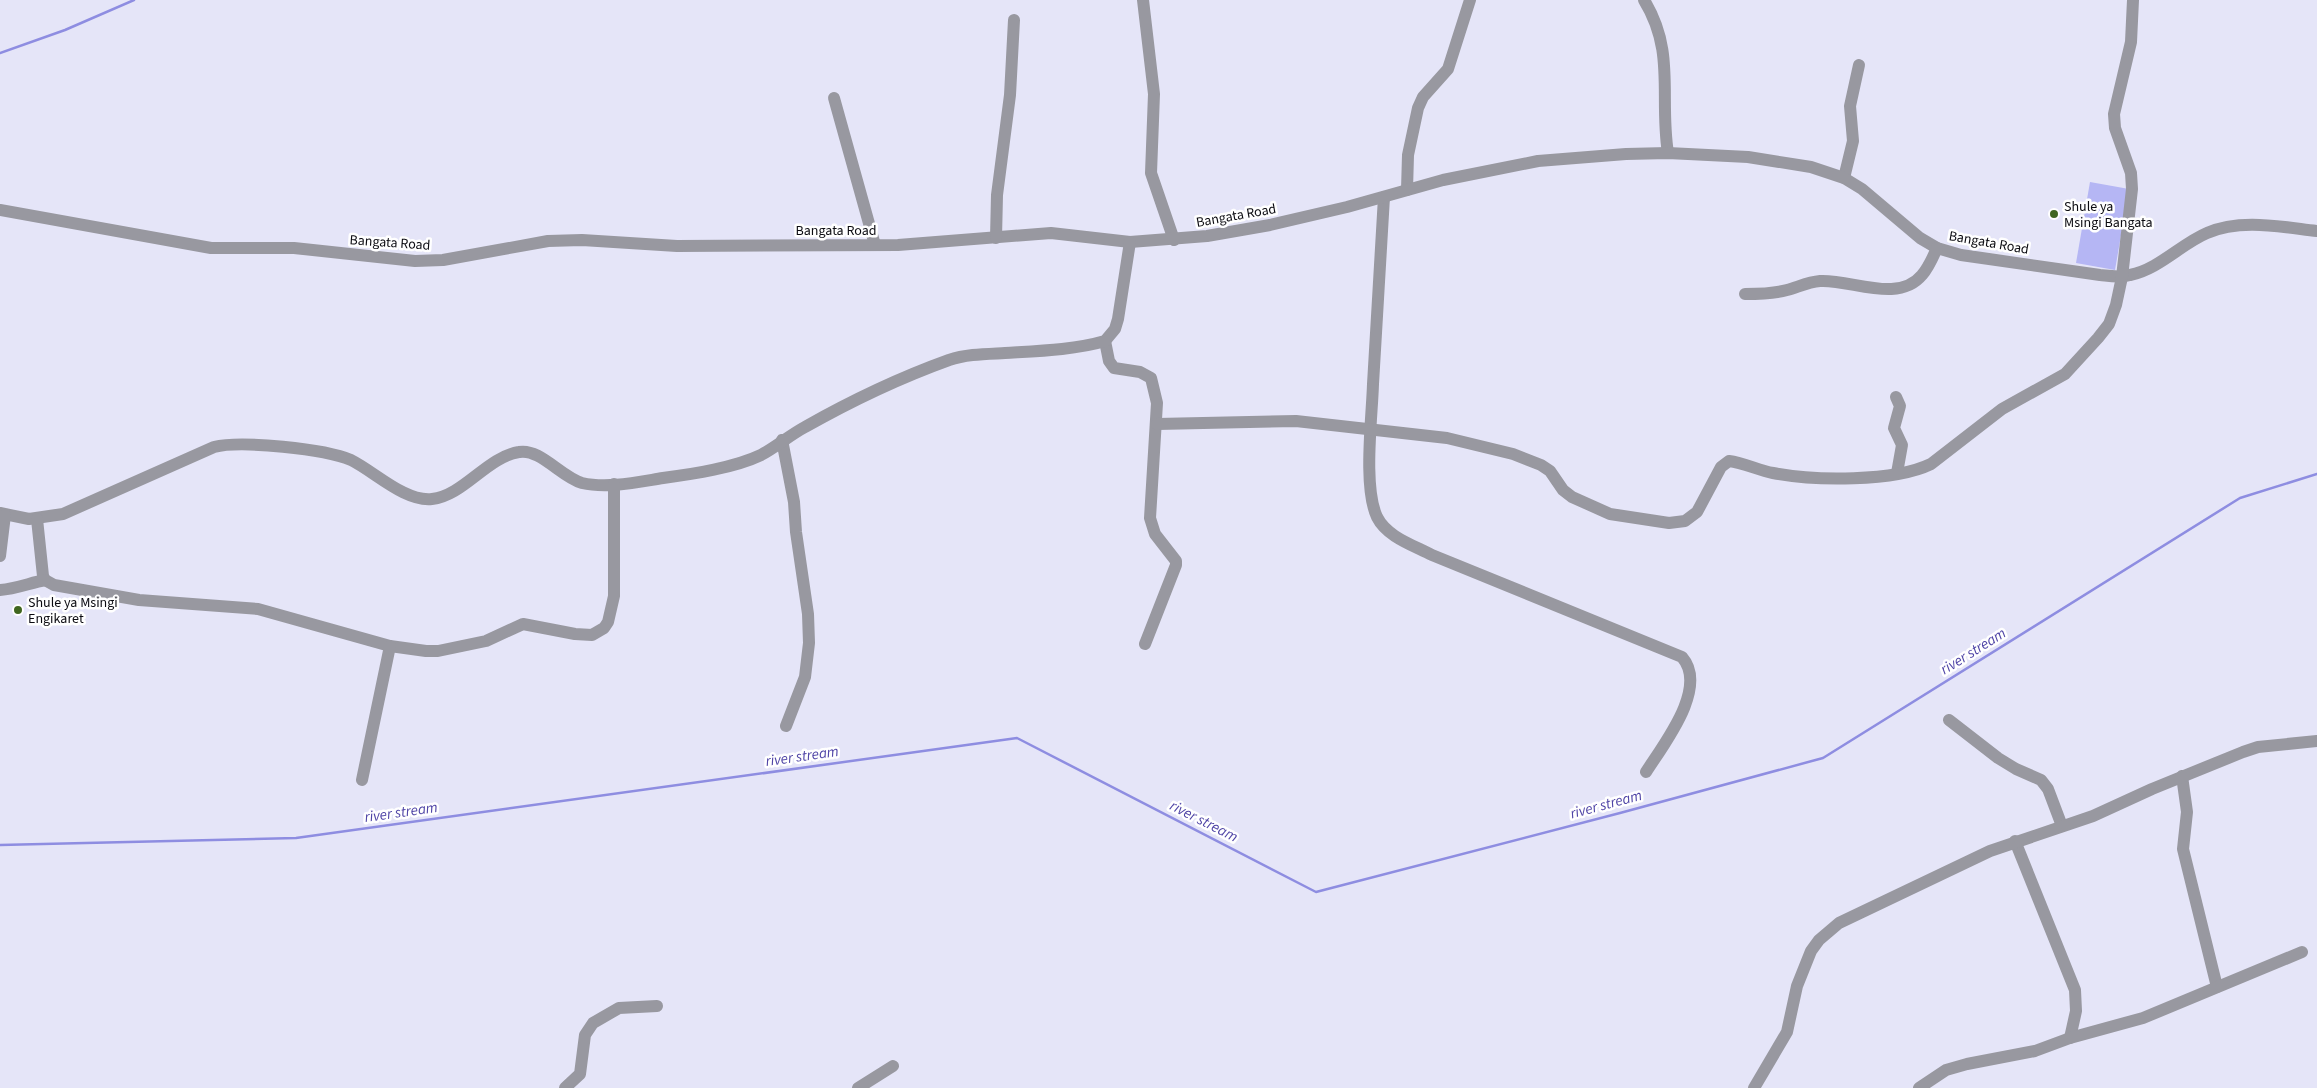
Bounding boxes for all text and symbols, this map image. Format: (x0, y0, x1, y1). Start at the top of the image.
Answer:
place label: Shule ya Msingi Bangata (2064, 197, 2153, 233)
street label: Bangata Road (1195, 199, 1278, 233)
marker: Shule ya Msingi Bangata (2048, 208, 2060, 220)
street label: Bangata Road (796, 221, 876, 241)
street label: Bangata Road (1947, 226, 2030, 260)
street label: Bangata Road (349, 230, 431, 256)
place label: Shule ya Msingi Engikaret (28, 593, 118, 629)
marker: Shule ya Msingi Engikaret (12, 604, 24, 616)
water label: river stream (1936, 623, 2010, 680)
water label: river stream (764, 741, 840, 772)
water label: river stream (1568, 785, 1644, 824)
water label: river stream (1166, 795, 1241, 848)
water label: river stream (363, 797, 439, 828)

